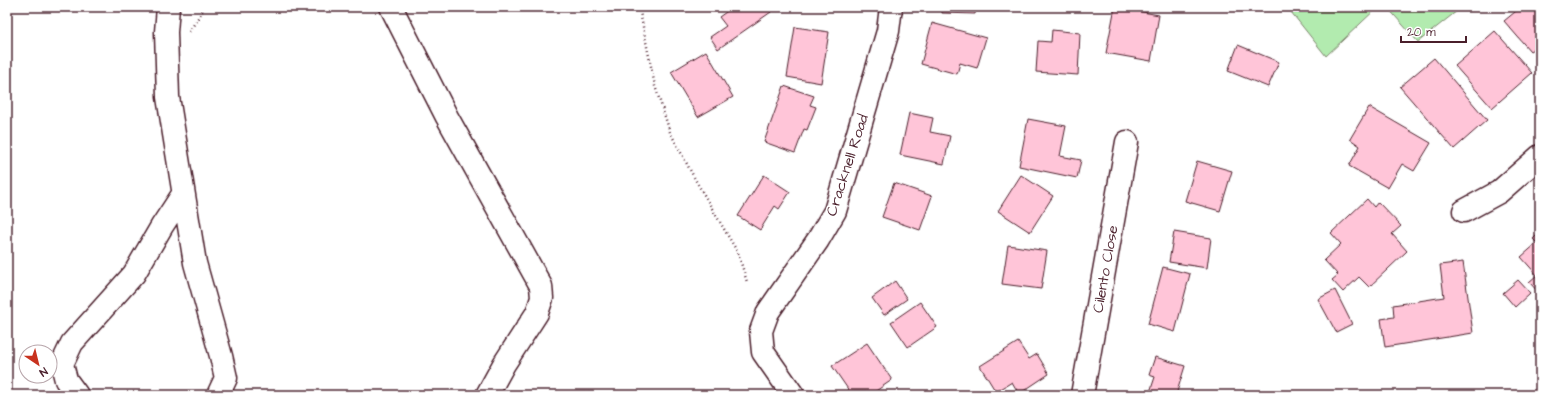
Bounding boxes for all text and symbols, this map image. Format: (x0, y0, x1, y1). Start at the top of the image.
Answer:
scale bar (1401, 18, 1466, 44)
text: 20 m (1407, 24, 1436, 41)
street label: Cracknell Road (821, 111, 874, 219)
street label: Cilento Close (1087, 224, 1124, 314)
north arrow (18, 344, 58, 384)
text: N (36, 364, 51, 380)

